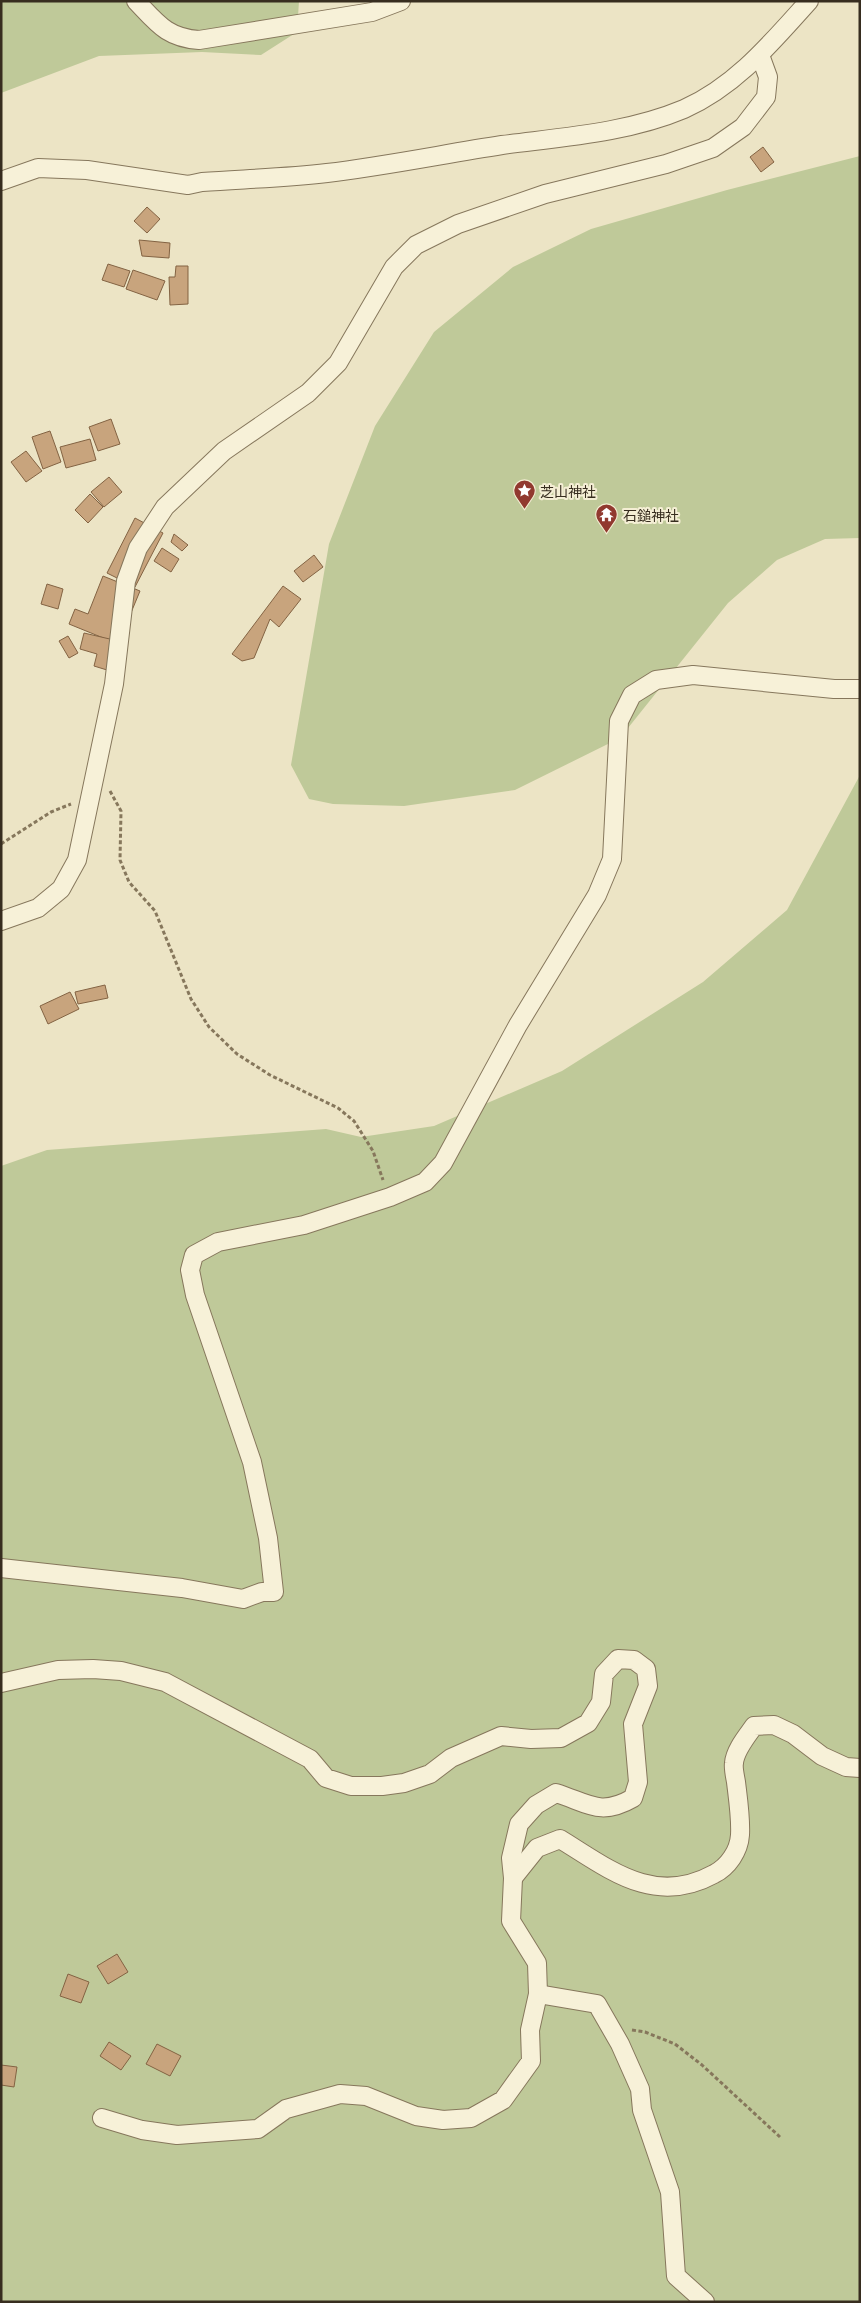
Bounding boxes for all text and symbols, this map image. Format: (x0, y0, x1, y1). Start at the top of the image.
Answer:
place icon: 芝山神社 (512, 479, 536, 510)
place label: 芝山神社 (540, 482, 596, 501)
temple icon: 石鎚神社 (595, 503, 619, 534)
place label: 石鎚神社 (623, 506, 679, 525)

